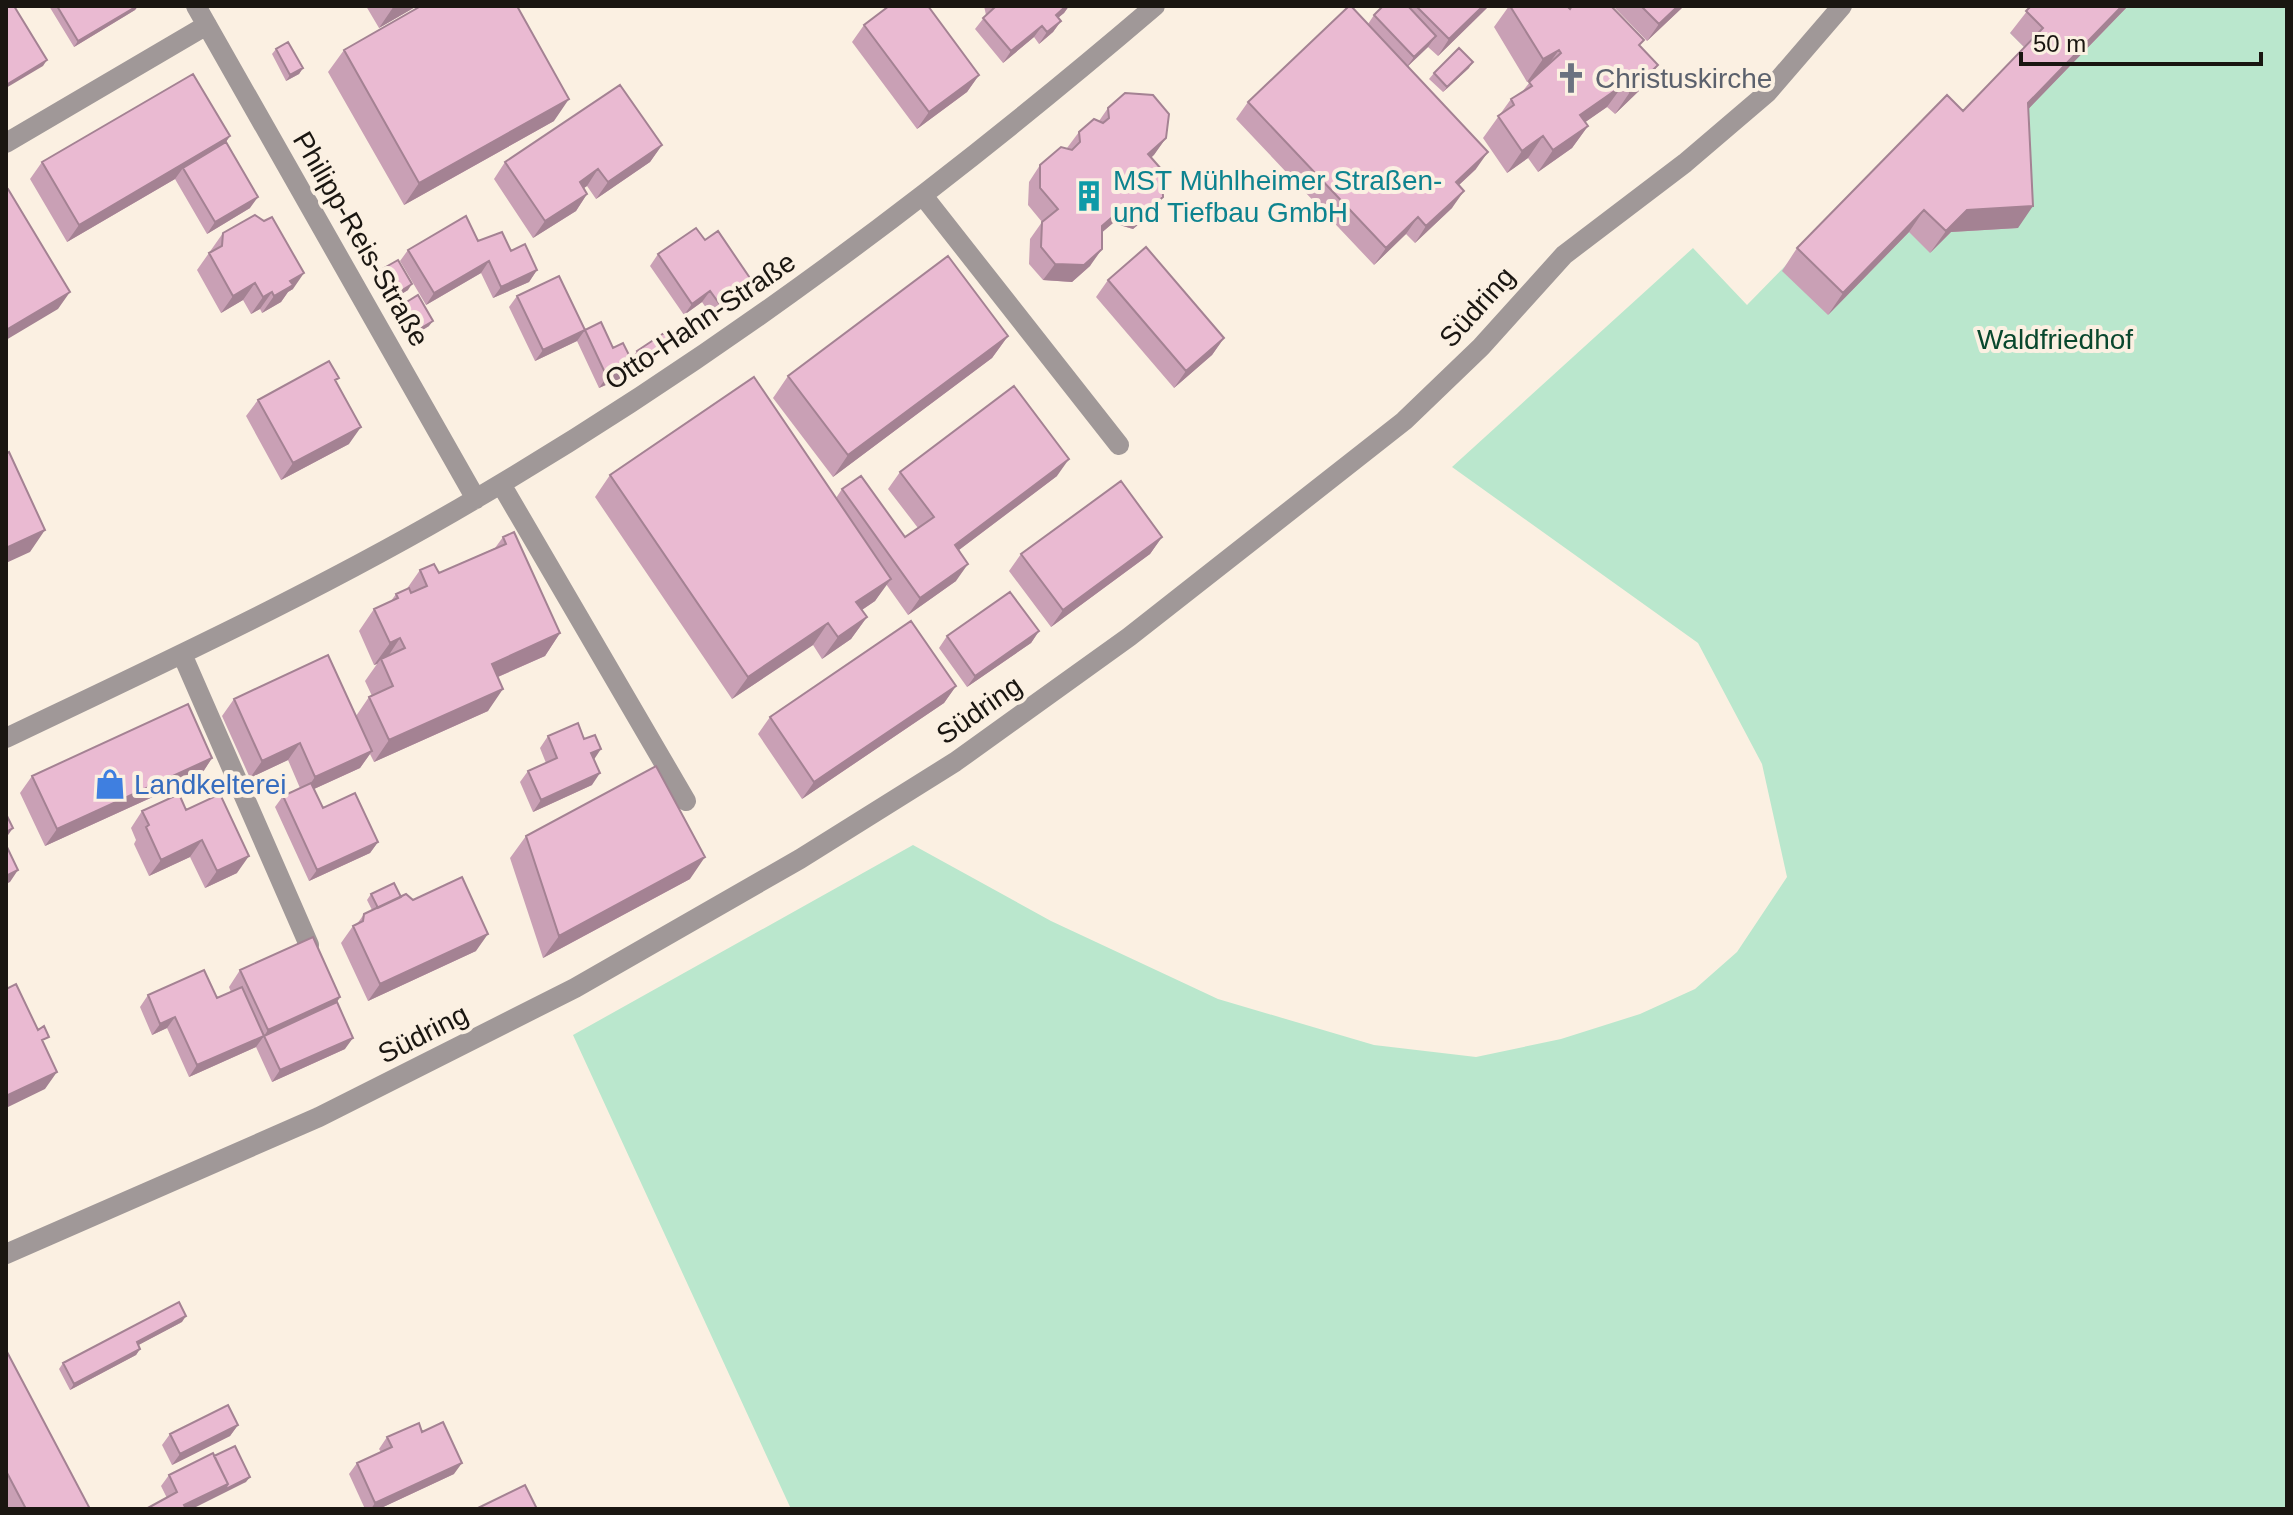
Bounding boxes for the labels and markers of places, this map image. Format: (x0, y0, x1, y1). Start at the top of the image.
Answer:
church icon: Christuskirche (1554, 61, 1588, 95)
place label: Christuskirche (1595, 63, 1772, 94)
place label: MST Mühlheimer Straßen- und Tiefbau GmbH (1113, 165, 1442, 228)
building icon: MST Mühlheimer Straßen- und Tiefbau GmbH (1072, 179, 1106, 213)
shop icon: Landkelterei (93, 767, 127, 801)
place label: Landkelterei (134, 769, 287, 800)

